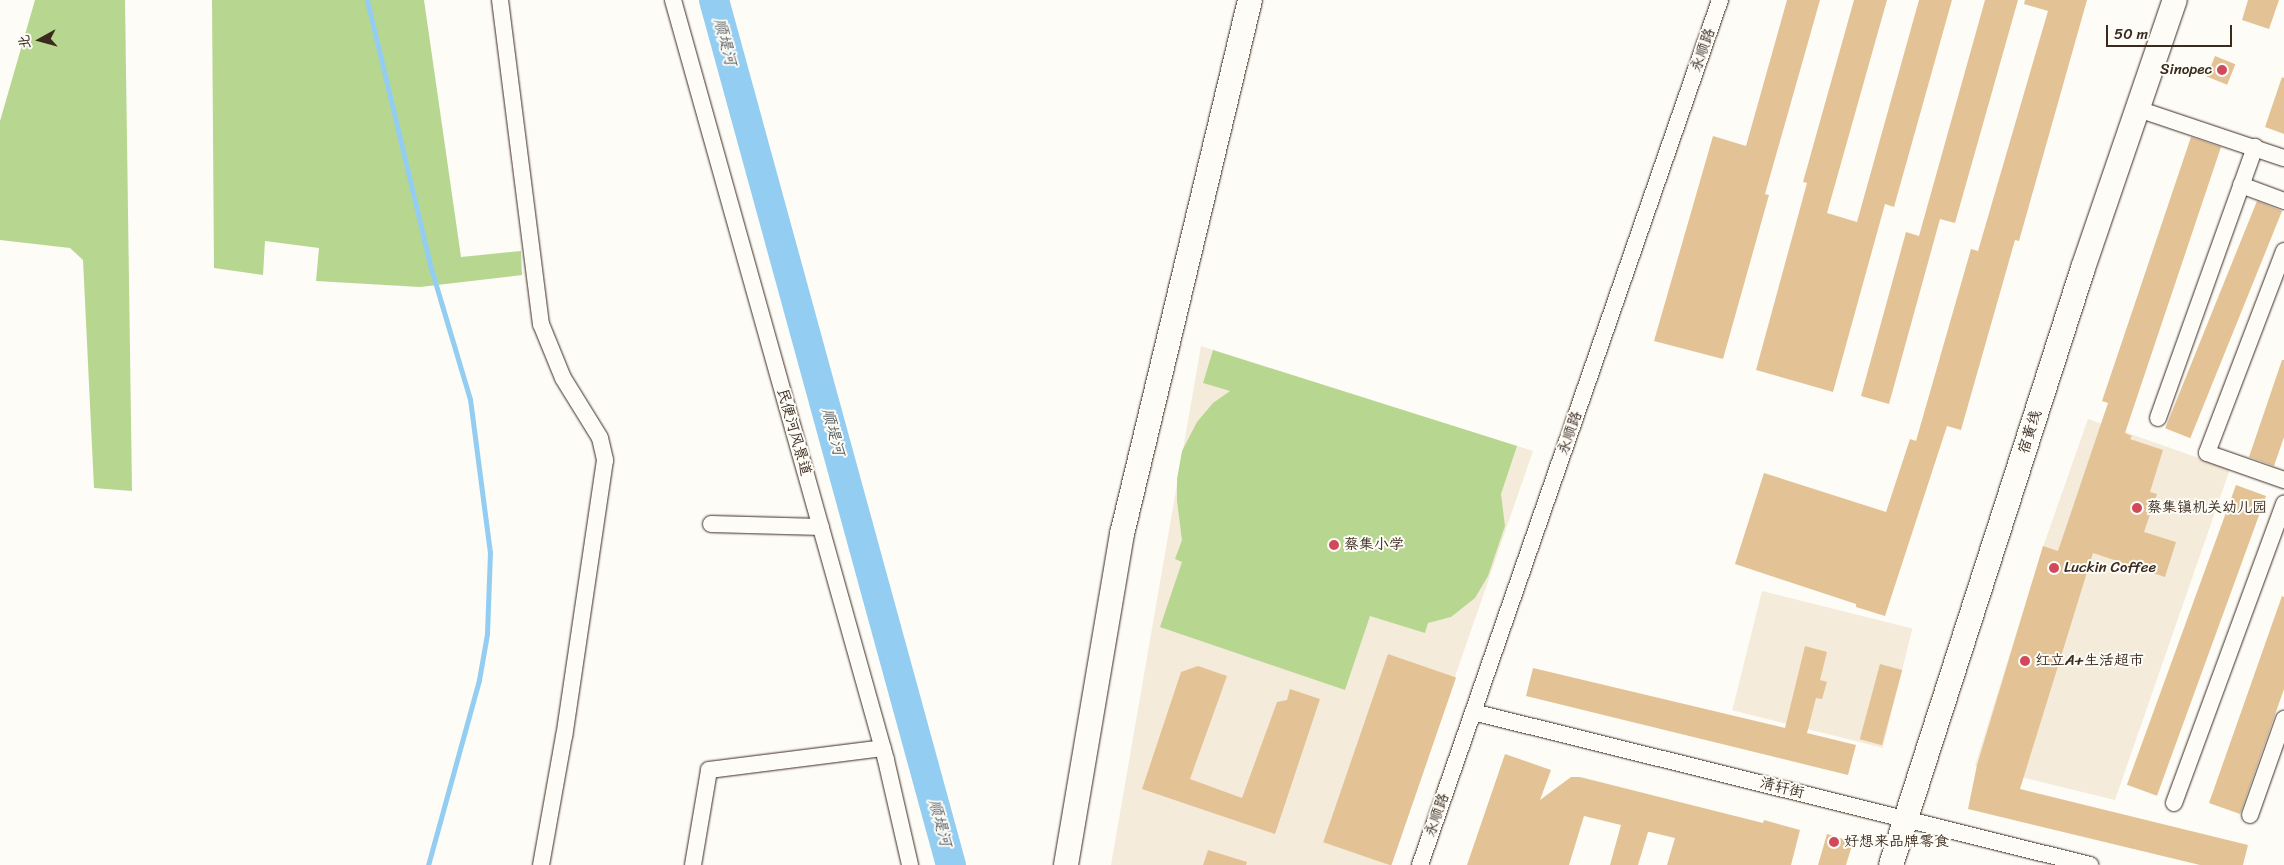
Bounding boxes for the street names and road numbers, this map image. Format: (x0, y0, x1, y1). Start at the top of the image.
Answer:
street label: 永顺路 (1687, 26, 1719, 74)
street label: 民便河风景道 (773, 386, 815, 478)
street label: 宿黄线 (2014, 408, 2046, 456)
street label: 永顺路 (1554, 409, 1586, 457)
street label: 清轩街 (1758, 774, 1806, 802)
street label: 永顺路 (1421, 791, 1453, 839)

